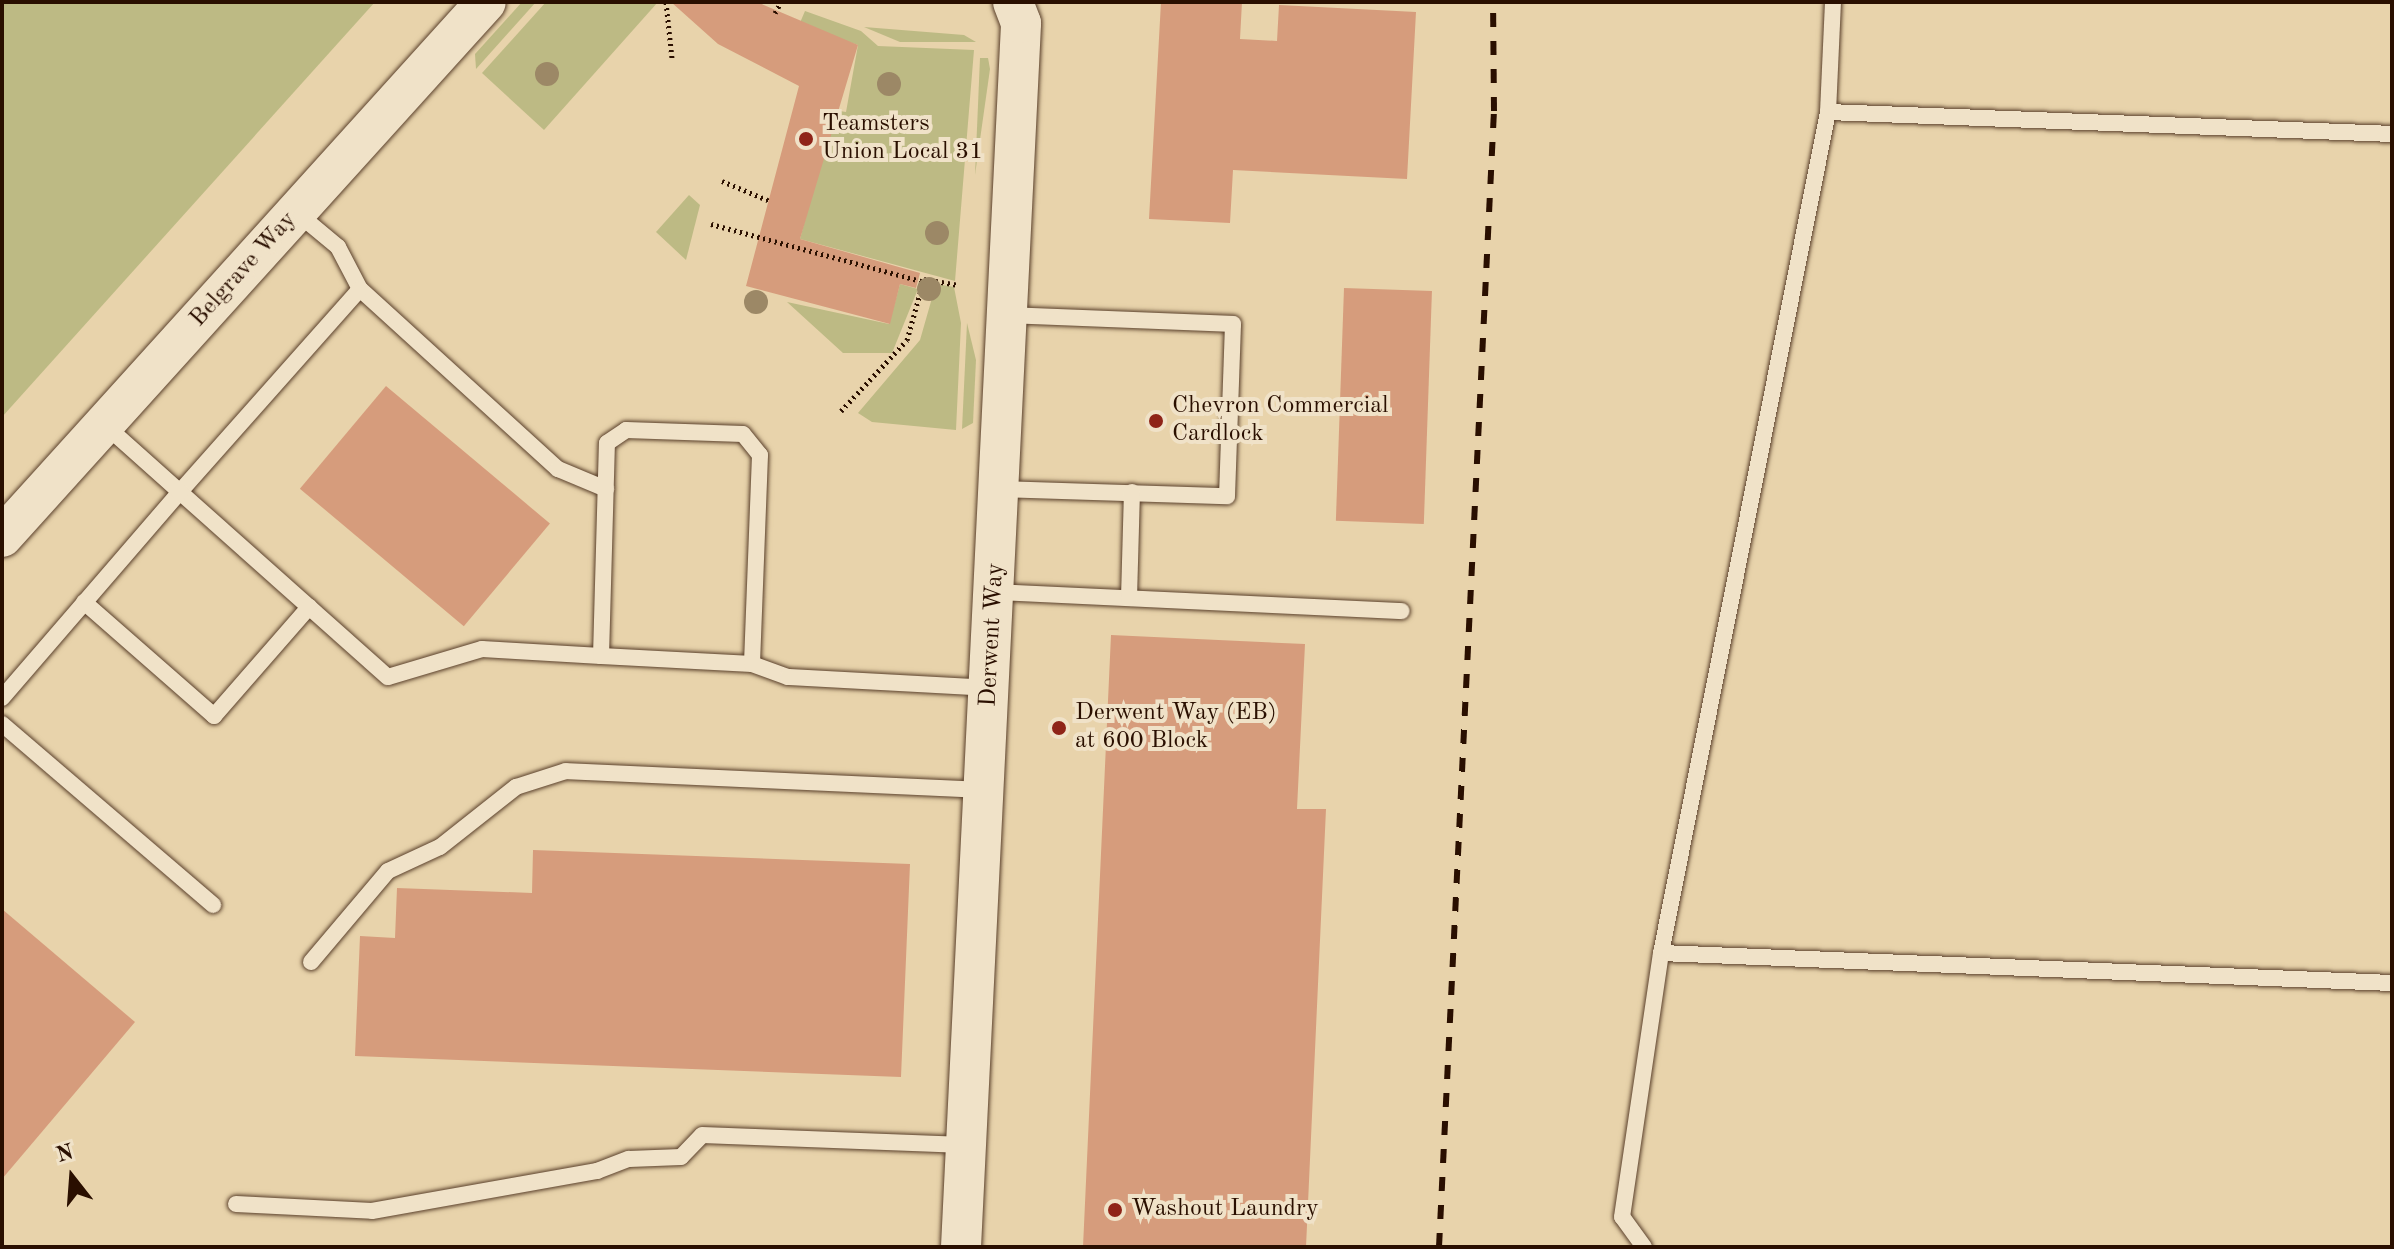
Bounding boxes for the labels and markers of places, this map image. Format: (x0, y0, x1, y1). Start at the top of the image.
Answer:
place label: Teamsters Union Local 31 (822, 111, 983, 167)
marker: Teamsters Union Local 31 (797, 130, 815, 148)
place label: Chevron Commercial Cardlock (1172, 393, 1389, 449)
marker: Chevron Commercial Cardlock (1147, 412, 1165, 430)
place label: Derwent Way (EB) at 600 Block (1075, 700, 1277, 756)
marker: Derwent Way (EB) at 600 Block (1050, 719, 1068, 737)
place label: Washout Laundry (1131, 1196, 1319, 1224)
marker: Washout Laundry (1106, 1201, 1124, 1219)

